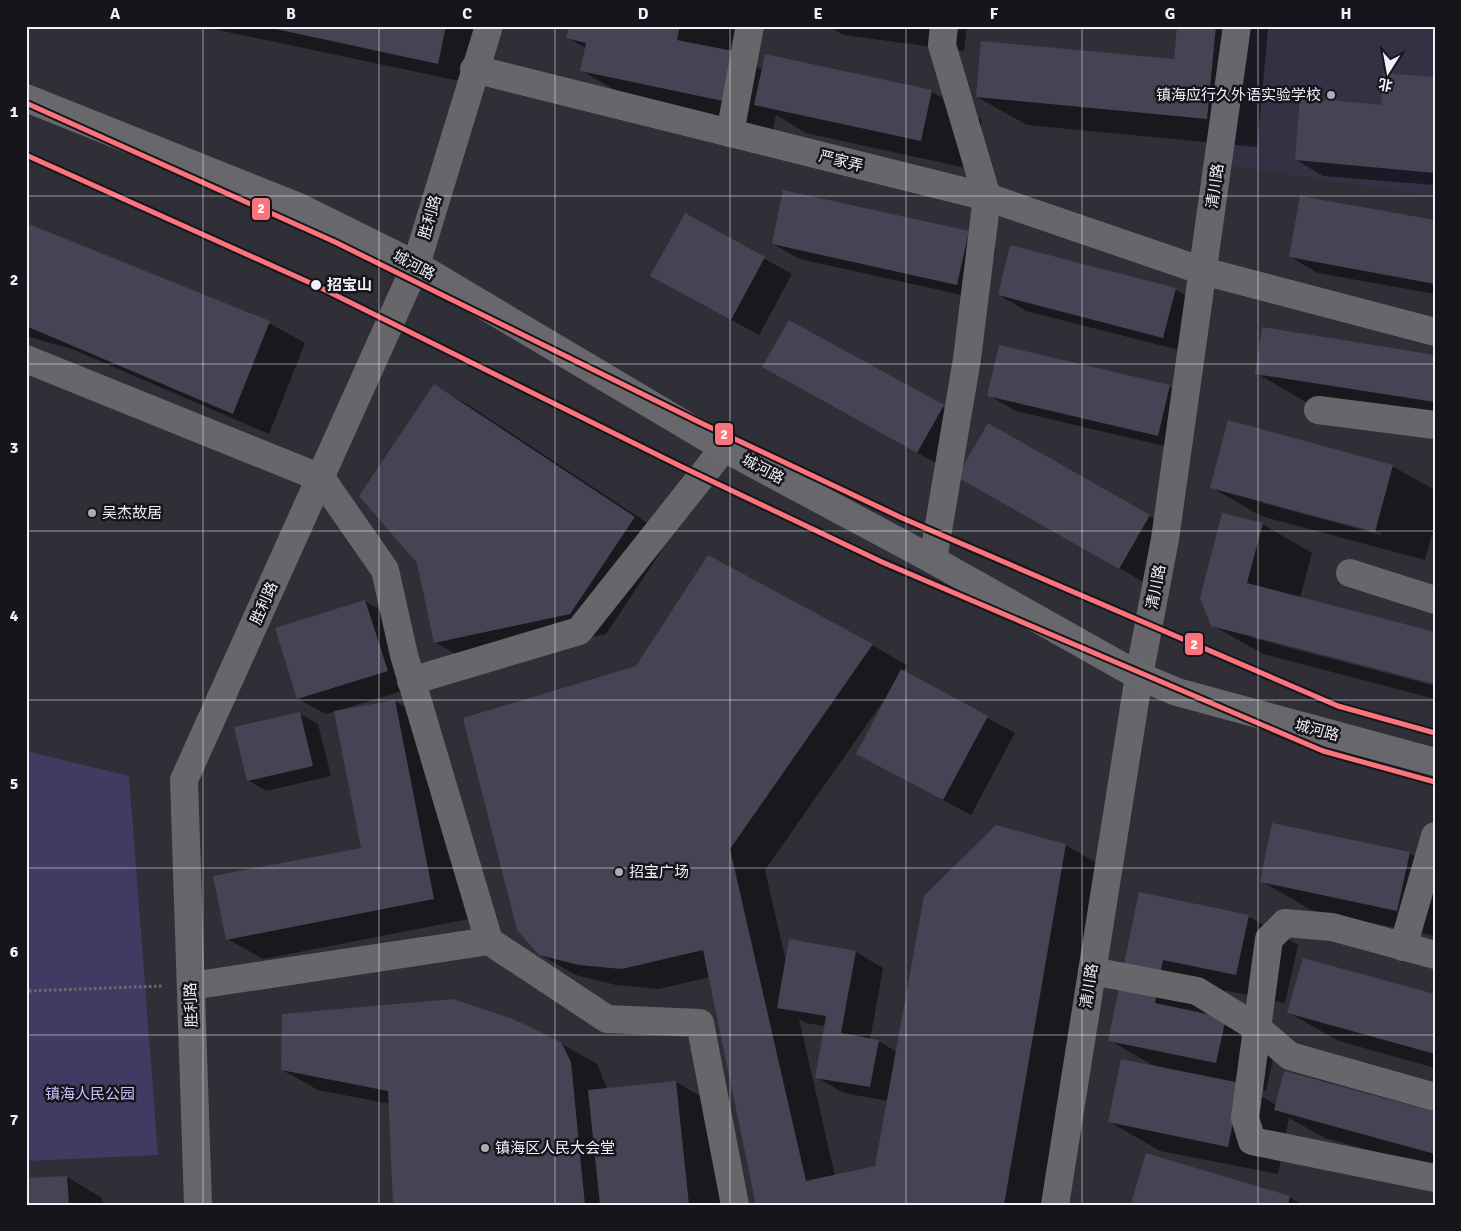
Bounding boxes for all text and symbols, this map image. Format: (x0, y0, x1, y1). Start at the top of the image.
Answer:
text: A (110, 4, 121, 24)
text: B (286, 4, 296, 24)
text: C (462, 4, 472, 24)
text: D (638, 4, 649, 24)
text: E (813, 4, 823, 24)
text: F (990, 4, 999, 24)
text: G (1165, 4, 1175, 24)
text: H (1341, 4, 1351, 24)
north arrow (1364, 48, 1414, 98)
text: 北 (1377, 75, 1394, 94)
place label: 镇海应行久外语实验学校 (1156, 86, 1321, 104)
marker: 镇海应行久外语实验学校 (1325, 89, 1337, 101)
text: 1 (10, 102, 19, 122)
street label: 严家弄 (817, 147, 865, 175)
street label: 清川路 (1203, 162, 1227, 210)
street label: 胜利路 (415, 193, 445, 241)
line badge: 2 (251, 197, 271, 221)
text: 2 (257, 200, 265, 217)
street label: 城河路 (390, 246, 438, 284)
text: 2 (10, 270, 18, 290)
place label: 招宝山 (327, 276, 372, 294)
marker: 招宝山 (309, 278, 323, 292)
line badge: 2 (714, 422, 734, 446)
text: 2 (720, 426, 728, 443)
text: 3 (10, 438, 18, 458)
street label: 城河路 (739, 450, 787, 488)
place label: 吴杰故居 (102, 504, 162, 522)
marker: 吴杰故居 (86, 507, 98, 519)
street label: 清川路 (1143, 563, 1169, 611)
street label: 胜利路 (247, 579, 281, 627)
text: 4 (10, 606, 19, 626)
line badge: 2 (1184, 632, 1204, 656)
text: 2 (1190, 636, 1198, 653)
street label: 城河路 (1293, 715, 1341, 745)
text: 5 (10, 774, 18, 794)
place label: 招宝广场 (629, 863, 689, 881)
marker: 招宝广场 (613, 866, 625, 878)
text: 6 (10, 942, 19, 962)
street label: 清川路 (1077, 962, 1101, 1010)
street label: 胜利路 (181, 982, 201, 1028)
park label: 镇海人民公园 (45, 1085, 135, 1103)
text: 7 (10, 1110, 19, 1130)
place label: 镇海区人民大会堂 (495, 1139, 615, 1157)
marker: 镇海区人民大会堂 (479, 1142, 491, 1154)

